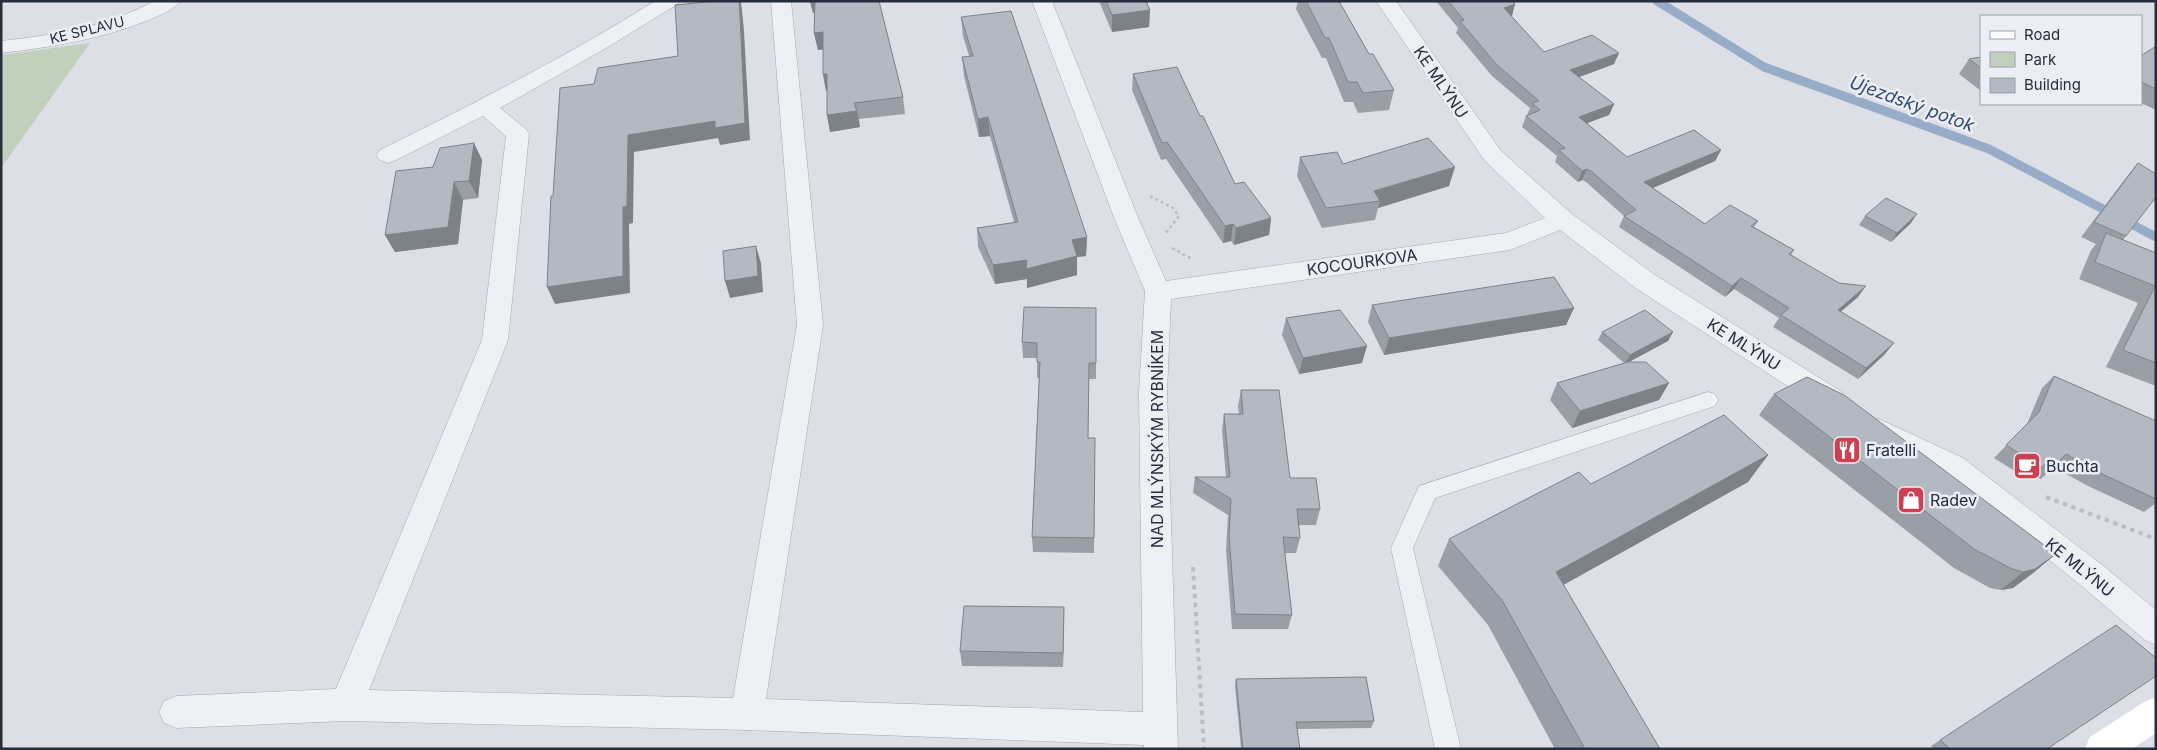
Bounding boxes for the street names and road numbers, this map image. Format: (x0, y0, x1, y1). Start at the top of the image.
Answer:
street label: KE SPLAVU (48, 12, 126, 47)
street label: KE MLÝNU (1410, 42, 1472, 122)
street label: KOCOURKOVA (1305, 244, 1419, 280)
street label: KE MLÝNU (1704, 314, 1784, 374)
street label: NAD MLÝNSKÝM RYBNÍKEM (1147, 330, 1167, 548)
street label: KE MLÝNU (2042, 533, 2118, 601)

